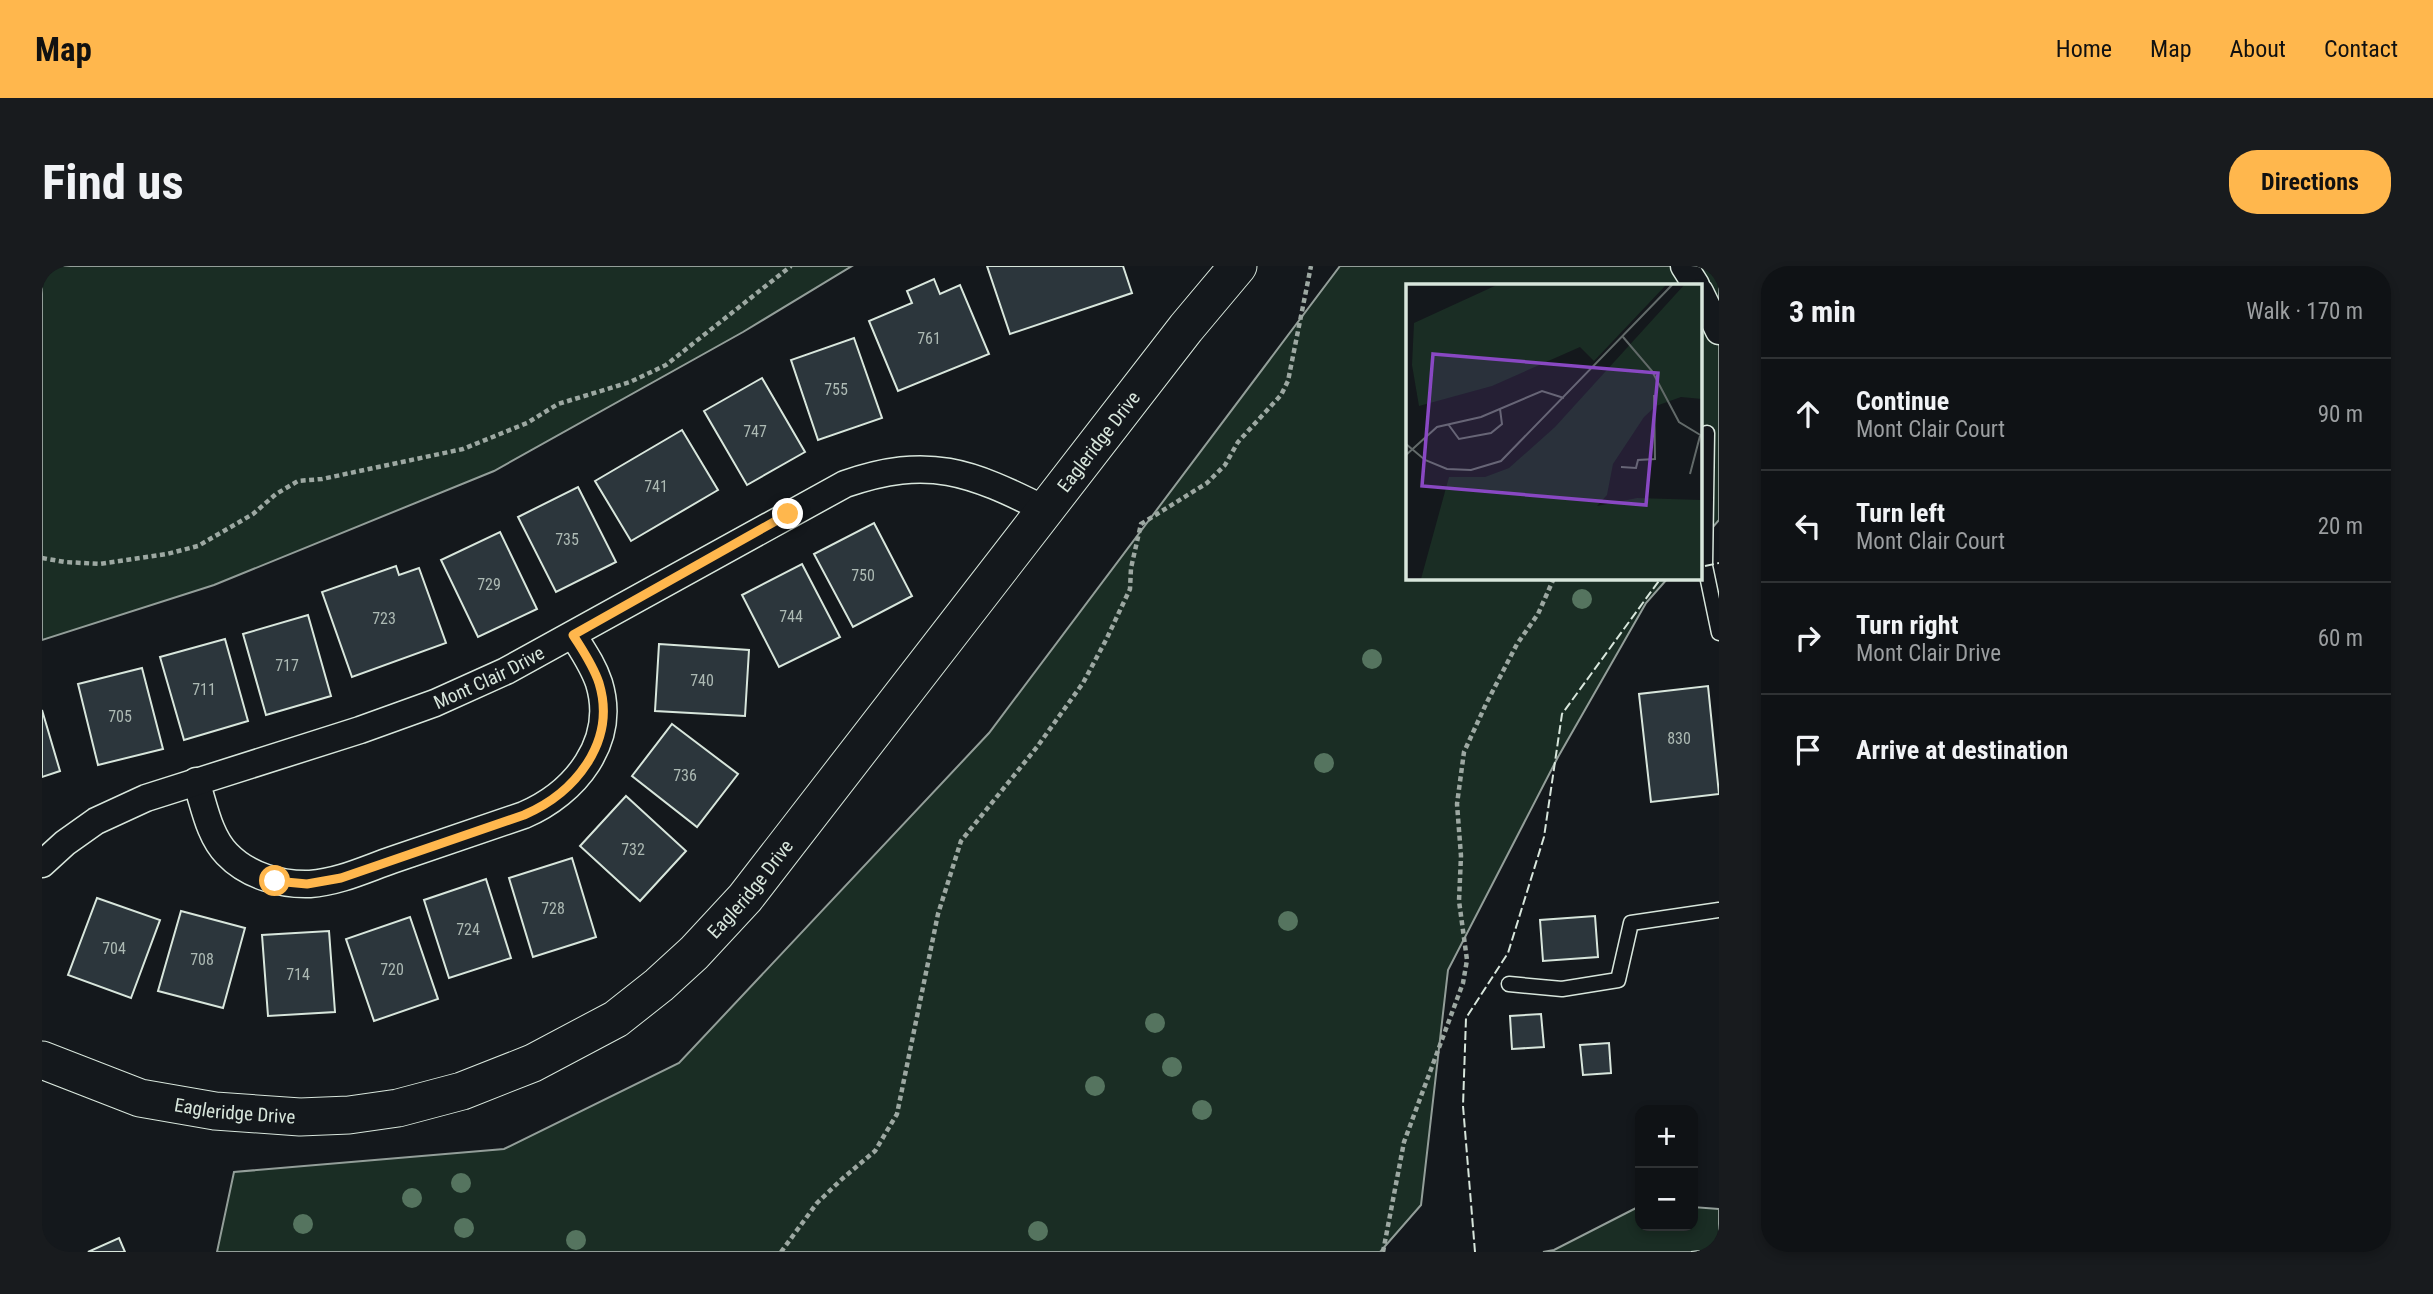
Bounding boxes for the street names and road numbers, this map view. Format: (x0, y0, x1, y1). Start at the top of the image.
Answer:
street label: Eagleridge Drive (1052, 387, 1145, 497)
street label: Mont Clair Drive (430, 641, 548, 714)
street label: Eagleridge Drive (703, 835, 798, 943)
street label: Eagleridge Drive (173, 1093, 296, 1129)

